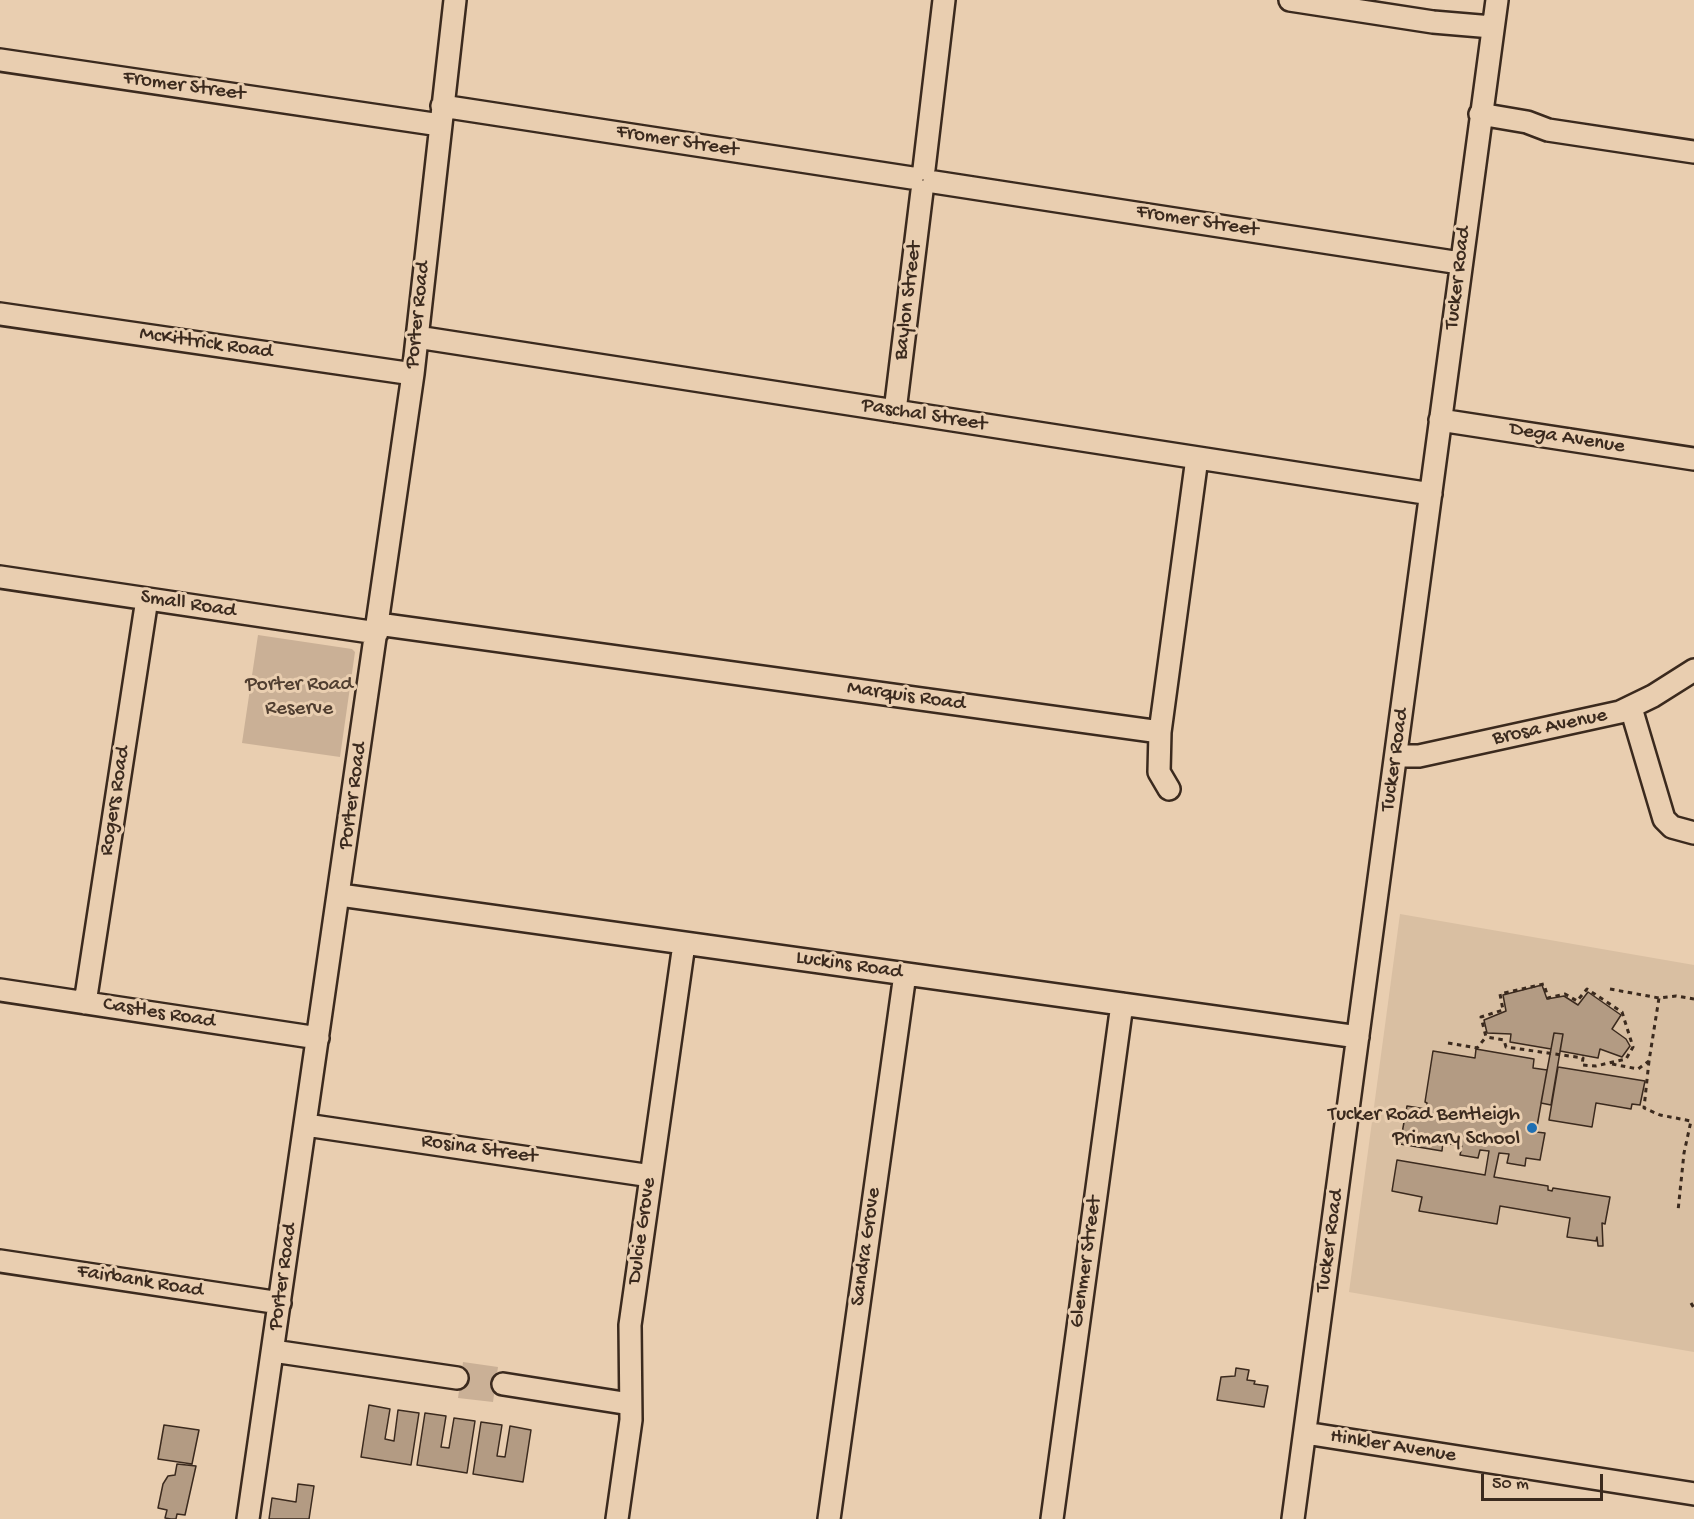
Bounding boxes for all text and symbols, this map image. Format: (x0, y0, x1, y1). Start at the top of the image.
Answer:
street label: Fromer Street (121, 66, 247, 108)
street label: Fromer Street (614, 120, 740, 164)
street label: Fromer Street (1134, 200, 1260, 244)
street label: Tucker Road (1440, 225, 1478, 331)
street label: Baylon Street (889, 240, 929, 362)
street label: Porter Road (401, 260, 437, 370)
street label: McKittrick Road (138, 322, 274, 366)
street label: Paschal Street (859, 394, 989, 438)
street label: Dega Avenue (1508, 417, 1626, 461)
street label: Small Road (138, 585, 238, 625)
park label: Porter Road Reserve (245, 673, 353, 723)
street label: Marquis Road (845, 676, 967, 718)
street label: Brosa Avenue (1490, 704, 1610, 752)
street label: Tucker Road (1376, 707, 1416, 813)
street label: Porter Road (334, 741, 374, 851)
street label: Rogers Road (95, 744, 137, 858)
street label: Luckins Road (794, 946, 904, 986)
street label: Castles Road (101, 993, 217, 1035)
place label: Tucker Road Bentleigh Primary School (1328, 1103, 1520, 1153)
marker: Tucker Road Bentleigh Primary School (1525, 1121, 1539, 1135)
street label: Rosina Street (419, 1129, 539, 1171)
street label: Dulcie Grove (623, 1176, 663, 1286)
street label: Sandra Grove (846, 1186, 888, 1308)
street label: Tucker Road (1311, 1188, 1351, 1294)
street label: Glenmer Street (1065, 1194, 1109, 1330)
street label: Porter Road (264, 1222, 304, 1332)
street label: Fairbank Road (75, 1260, 205, 1304)
street label: Hinkler Avenue (1328, 1425, 1458, 1469)
scale bar (1484, 1462, 1606, 1500)
text: 50 m (1492, 1474, 1529, 1495)

